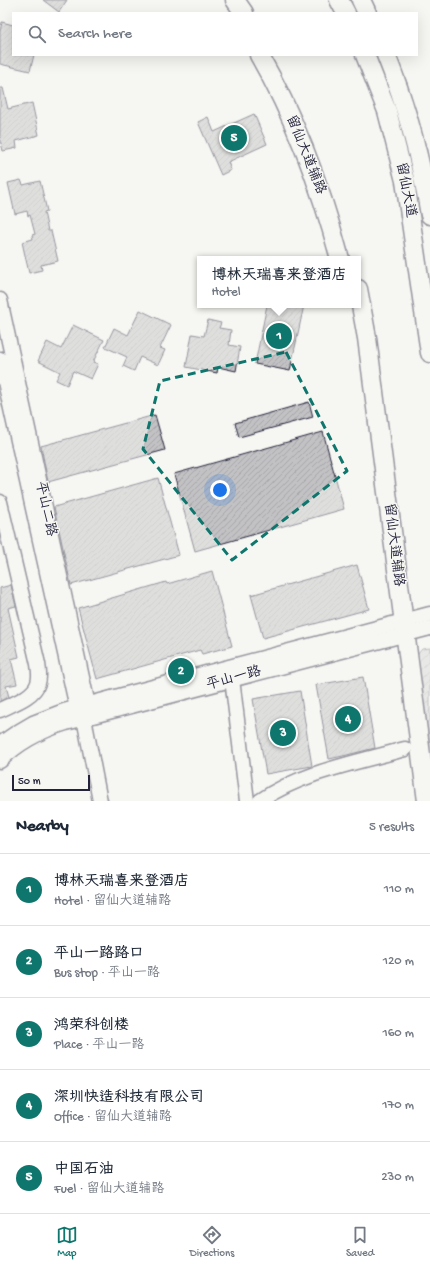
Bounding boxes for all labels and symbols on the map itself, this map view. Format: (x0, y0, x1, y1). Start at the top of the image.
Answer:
street label: 留仙大道辅路 (281, 112, 330, 197)
pin: 5 (221, 123, 247, 153)
street label: 留仙大道 (391, 161, 419, 219)
pin: 1 (266, 321, 292, 351)
street label: 平山二路 (31, 480, 60, 538)
your location (210, 480, 230, 500)
street label: 留仙大道辅路 (379, 502, 408, 588)
pin: 2 (168, 656, 194, 686)
street label: 平山一路 (204, 663, 263, 694)
pin: 4 (335, 704, 361, 734)
pin: 3 (270, 718, 296, 748)
scale bar (12, 773, 90, 792)

